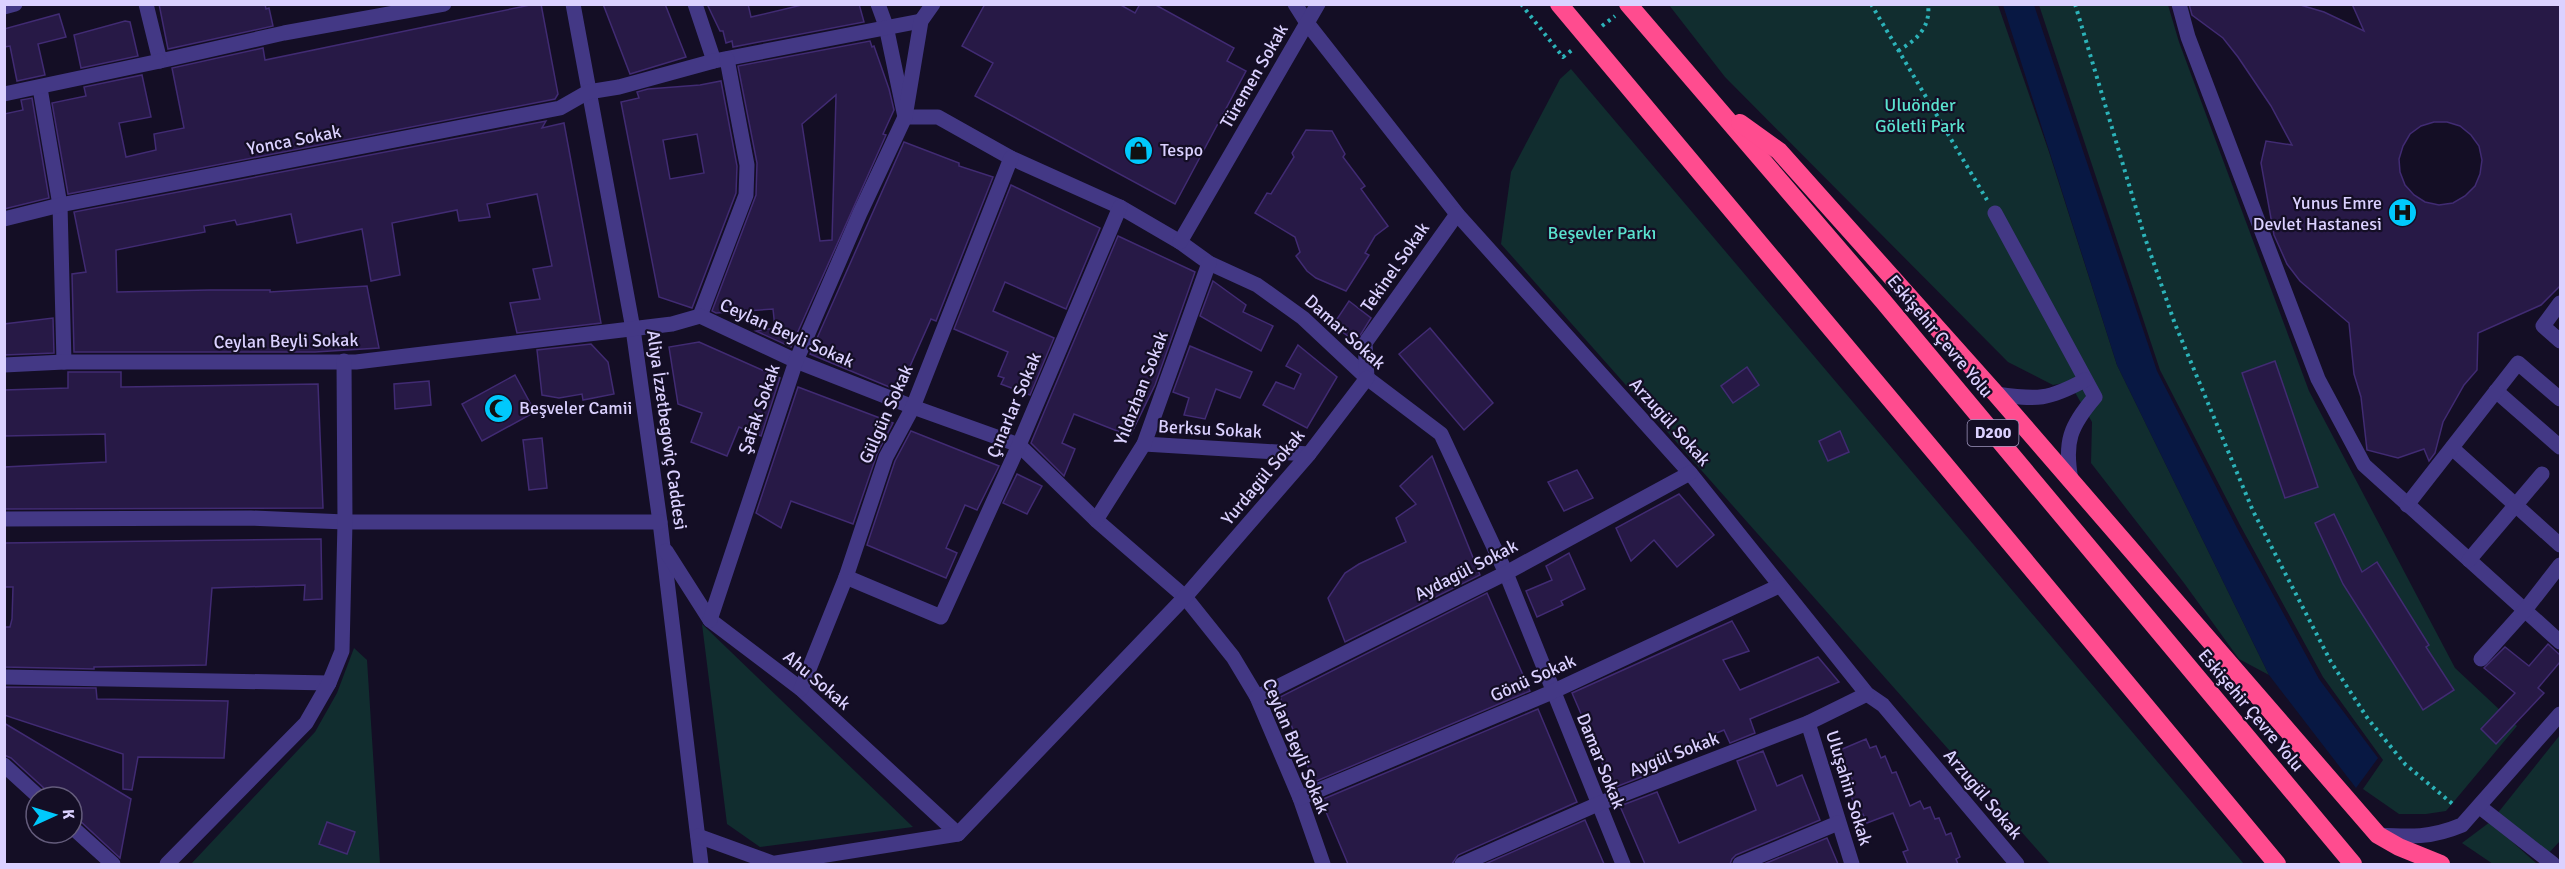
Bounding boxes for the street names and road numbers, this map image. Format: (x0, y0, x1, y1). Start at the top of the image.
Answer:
street label: Türemen Sokak (1215, 20, 1293, 132)
street label: Yonca Sokak (245, 120, 343, 160)
street label: Tekinel Sokak (1356, 218, 1434, 316)
street label: Eskişehir Çevre Yolu (1882, 270, 1998, 402)
street label: Damar Sokak (1300, 290, 1390, 374)
street label: Ceylan Beyli Sokak (716, 294, 858, 372)
street label: Yıldızhan Sokak (1109, 328, 1173, 448)
street label: Ceylan Beyli Sokak (213, 329, 359, 353)
street label: Aliya İzzetbegoviç Caddesi (642, 329, 692, 531)
street label: Çınarlar Sokak (982, 349, 1046, 461)
street label: Şafak Sokak (733, 361, 785, 457)
street label: Gülgün Sokak (854, 361, 918, 467)
street label: Arzugül Sokak (1625, 373, 1715, 471)
street label: Berksu Sokak (1158, 415, 1262, 443)
road number: D200 (1968, 420, 2018, 446)
street label: Yurdagül Sokak (1217, 425, 1309, 529)
street label: Aydagül Sokak (1411, 535, 1521, 605)
street label: Eskişehir Çevre Yolu (2193, 644, 2309, 776)
street label: Ahu Sokak (779, 645, 855, 715)
street label: Gönü Sokak (1487, 649, 1579, 707)
street label: Ceylan Beyli Sokak (1258, 675, 1334, 817)
street label: Damar Sokak (1572, 710, 1630, 812)
street label: Aygül Sokak (1626, 727, 1722, 781)
street label: Uluşahin Sokak (1821, 728, 1877, 848)
street label: Arzugül Sokak (1939, 744, 2027, 844)

